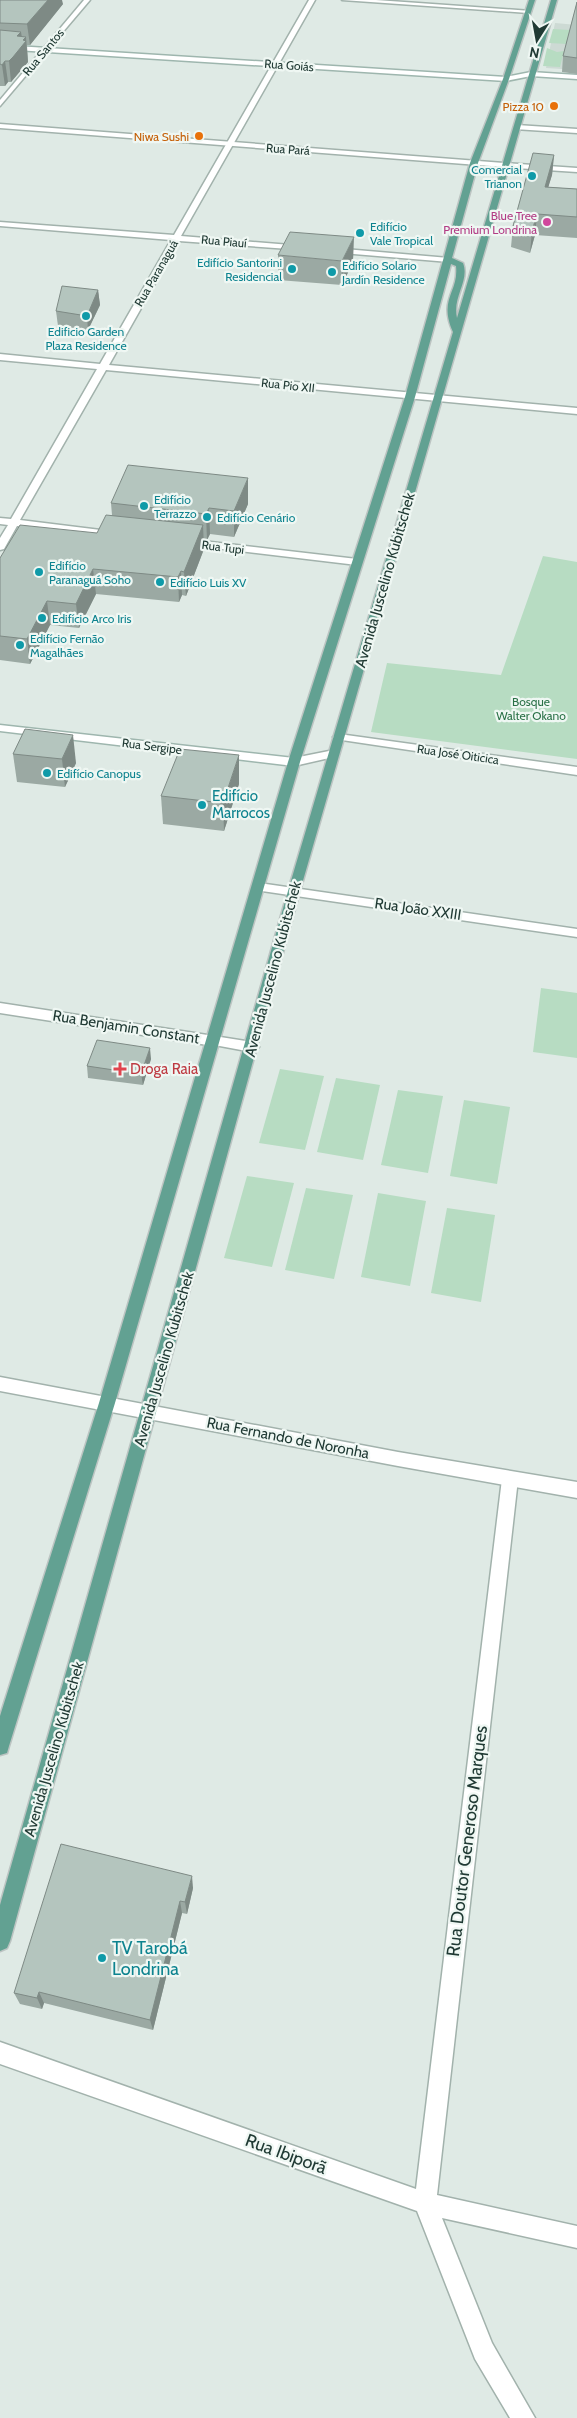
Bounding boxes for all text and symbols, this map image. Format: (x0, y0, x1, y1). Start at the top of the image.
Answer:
north arrow (512, 15, 562, 65)
street label: Rua Santos (19, 25, 67, 79)
text: N (528, 43, 541, 63)
street label: Rua Goiás (264, 56, 314, 74)
place label: Pizza 10 (503, 99, 544, 114)
marker: Pizza 10 (548, 100, 560, 112)
place label: Niwa Sushi (134, 129, 189, 144)
marker: Niwa Sushi (193, 130, 205, 142)
street label: Rua Pará (266, 140, 311, 158)
place label: Comercial Trianon (471, 162, 522, 191)
marker: Comercial Trianon (526, 170, 538, 182)
place label: Blue Tree Premium Londrina (443, 208, 537, 237)
marker: Blue Tree Premium Londrina (541, 216, 553, 228)
place label: Edifício Vale Tropical (370, 219, 433, 248)
marker: Edifício Vale Tropical (354, 227, 366, 239)
street label: Rua Piauí (201, 232, 248, 251)
street label: Rua Paranaguá (131, 237, 181, 309)
place label: Edifício Santorini Residencial (197, 255, 282, 284)
place label: Edifício Solario Jardín Residence (341, 258, 425, 287)
marker: Edifício Santorini Residencial (286, 263, 298, 275)
marker: Edifício Solario Jardín Residence (326, 266, 338, 278)
marker: Edificio Garden Plaza Residence (80, 310, 92, 322)
place label: Edificio Garden Plaza Residence (45, 324, 127, 353)
street label: Rua Pio XII (261, 375, 315, 395)
street label: Avenida Juscelino Kubitschek (351, 490, 419, 670)
place label: Edifício Terrazzo (154, 492, 197, 521)
marker: Edifício Terrazzo (138, 500, 150, 512)
place label: Edifício Cenário (217, 510, 296, 525)
marker: Edifício Cenário (201, 511, 213, 523)
street label: Rua Tupi (201, 537, 245, 557)
place label: Edifício Paranaguá Soho (49, 558, 131, 587)
marker: Edifício Paranaguá Soho (33, 566, 45, 578)
place label: Edifício Luis XV (170, 575, 247, 590)
marker: Edifício Luis XV (154, 576, 166, 588)
place label: Edifício Arco Iris (52, 611, 131, 626)
marker: Edifício Arco Iris (36, 612, 48, 624)
place label: Edifício Fernão Magalhães (30, 631, 105, 660)
marker: Edifício Fernão Magalhães (14, 639, 26, 651)
park label: Bosque Walter Okano (496, 694, 566, 723)
street label: Rua Sergipe (121, 735, 183, 757)
street label: Rua José Oiticica (416, 741, 500, 767)
place label: Edifício Canopus (57, 766, 141, 781)
marker: Edifício Canopus (41, 767, 53, 779)
place label: Edifício Marrocos (212, 787, 270, 822)
marker: Edifício Marrocos (196, 799, 208, 811)
street label: Avenida Juscelino Kubitschek (241, 879, 305, 1059)
street label: Rua João XXIII (374, 894, 462, 924)
street label: Rua Benjamin Constant (51, 1007, 201, 1047)
place label: Droga Raia (130, 1060, 199, 1078)
marker: Droga Raia (114, 1063, 126, 1075)
street label: Avenida Juscelino Kubitschek (130, 1269, 198, 1449)
street label: Rua Fernando de Noronha (205, 1413, 372, 1463)
street label: Avenida Juscelino Kubitschek (20, 1659, 88, 1839)
street label: Rua Doutor Generoso Marques (442, 1724, 492, 1958)
place label: TV Tarobá Londrina (112, 1937, 188, 1980)
marker: TV Tarobá Londrina (96, 1952, 108, 1964)
street label: Rua Ibiporã (242, 2129, 330, 2179)

